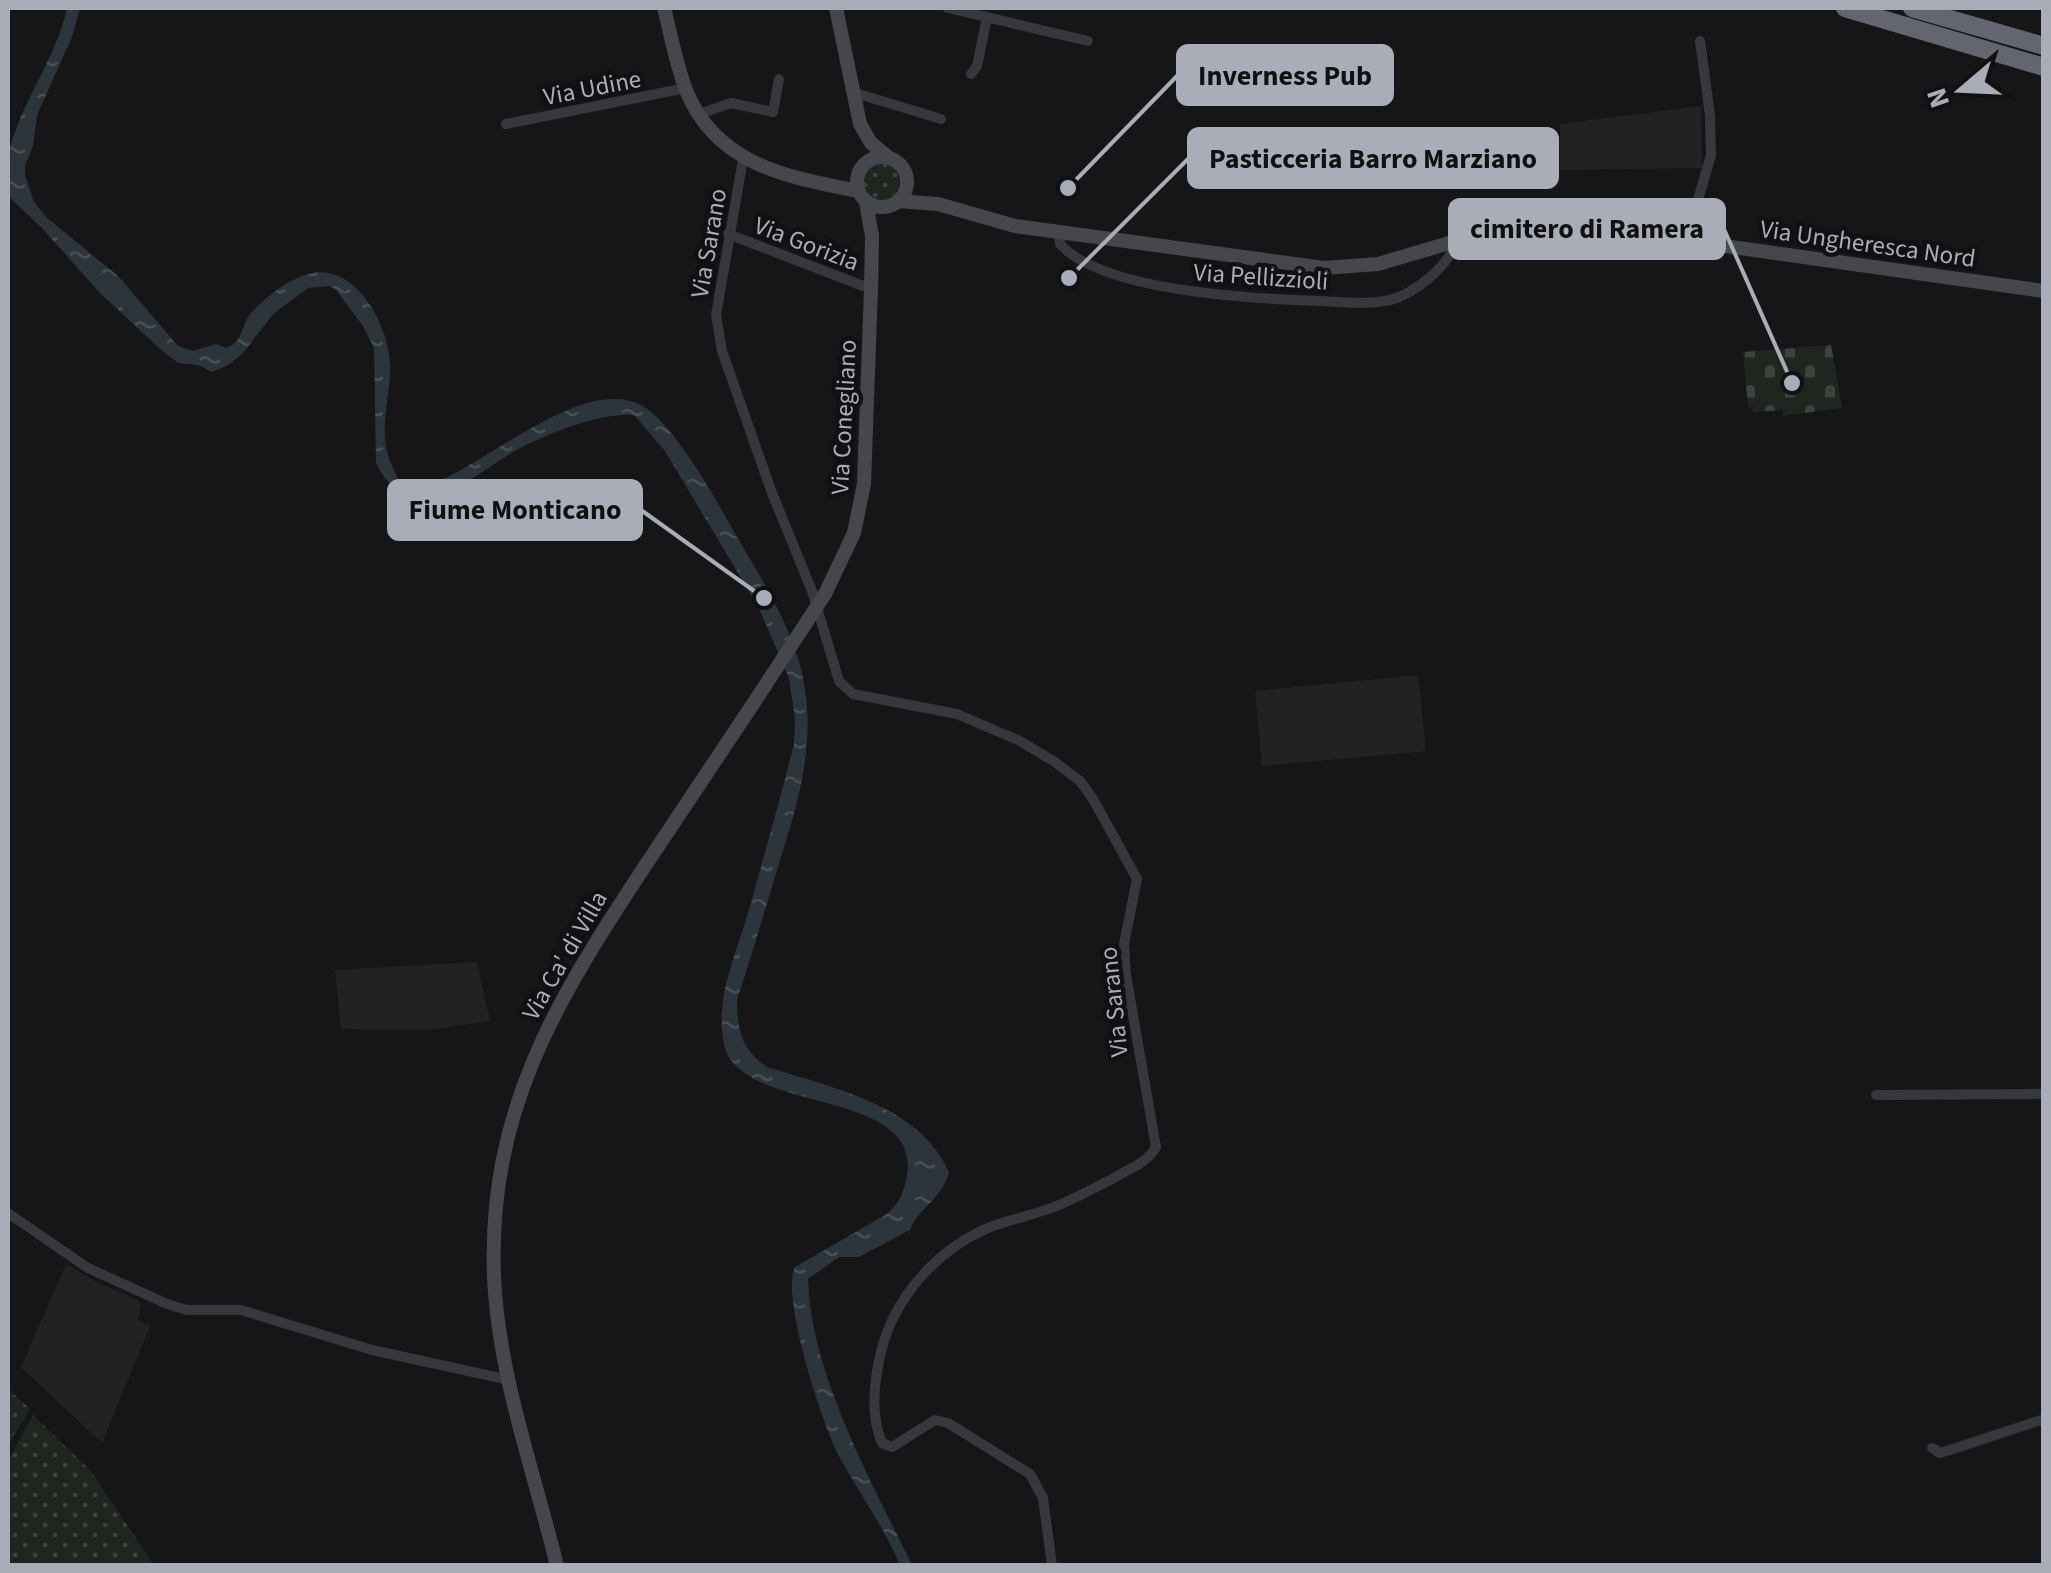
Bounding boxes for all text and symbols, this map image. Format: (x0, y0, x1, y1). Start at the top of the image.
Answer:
north arrow (1911, 40, 2011, 140)
callout: Inverness Pub (1178, 46, 1392, 104)
text: Inverness Pub (1198, 56, 1372, 96)
street label: Via Udine (540, 61, 644, 115)
text: N (1916, 82, 1960, 113)
callout: Pasticceria Barro Marziano (1189, 129, 1557, 187)
text: Pasticceria Barro Marziano (1209, 139, 1537, 179)
street label: Via Sarano (682, 186, 736, 301)
callout: cimitero di Ramera (1450, 200, 1724, 258)
street label: Via Gorizia (749, 207, 864, 280)
text: cimitero di Ramera (1470, 209, 1704, 249)
street label: Via Ungheresca Nord (1758, 211, 1978, 277)
street label: Via Pellizzioli (1192, 254, 1330, 300)
street label: Via Conegliano (822, 339, 866, 496)
callout: Fiume Monticano (389, 481, 641, 539)
text: Fiume Monticano (409, 490, 621, 530)
street label: Via Ca' di Villa (513, 884, 616, 1027)
street label: Via Sarano (1090, 945, 1138, 1059)

